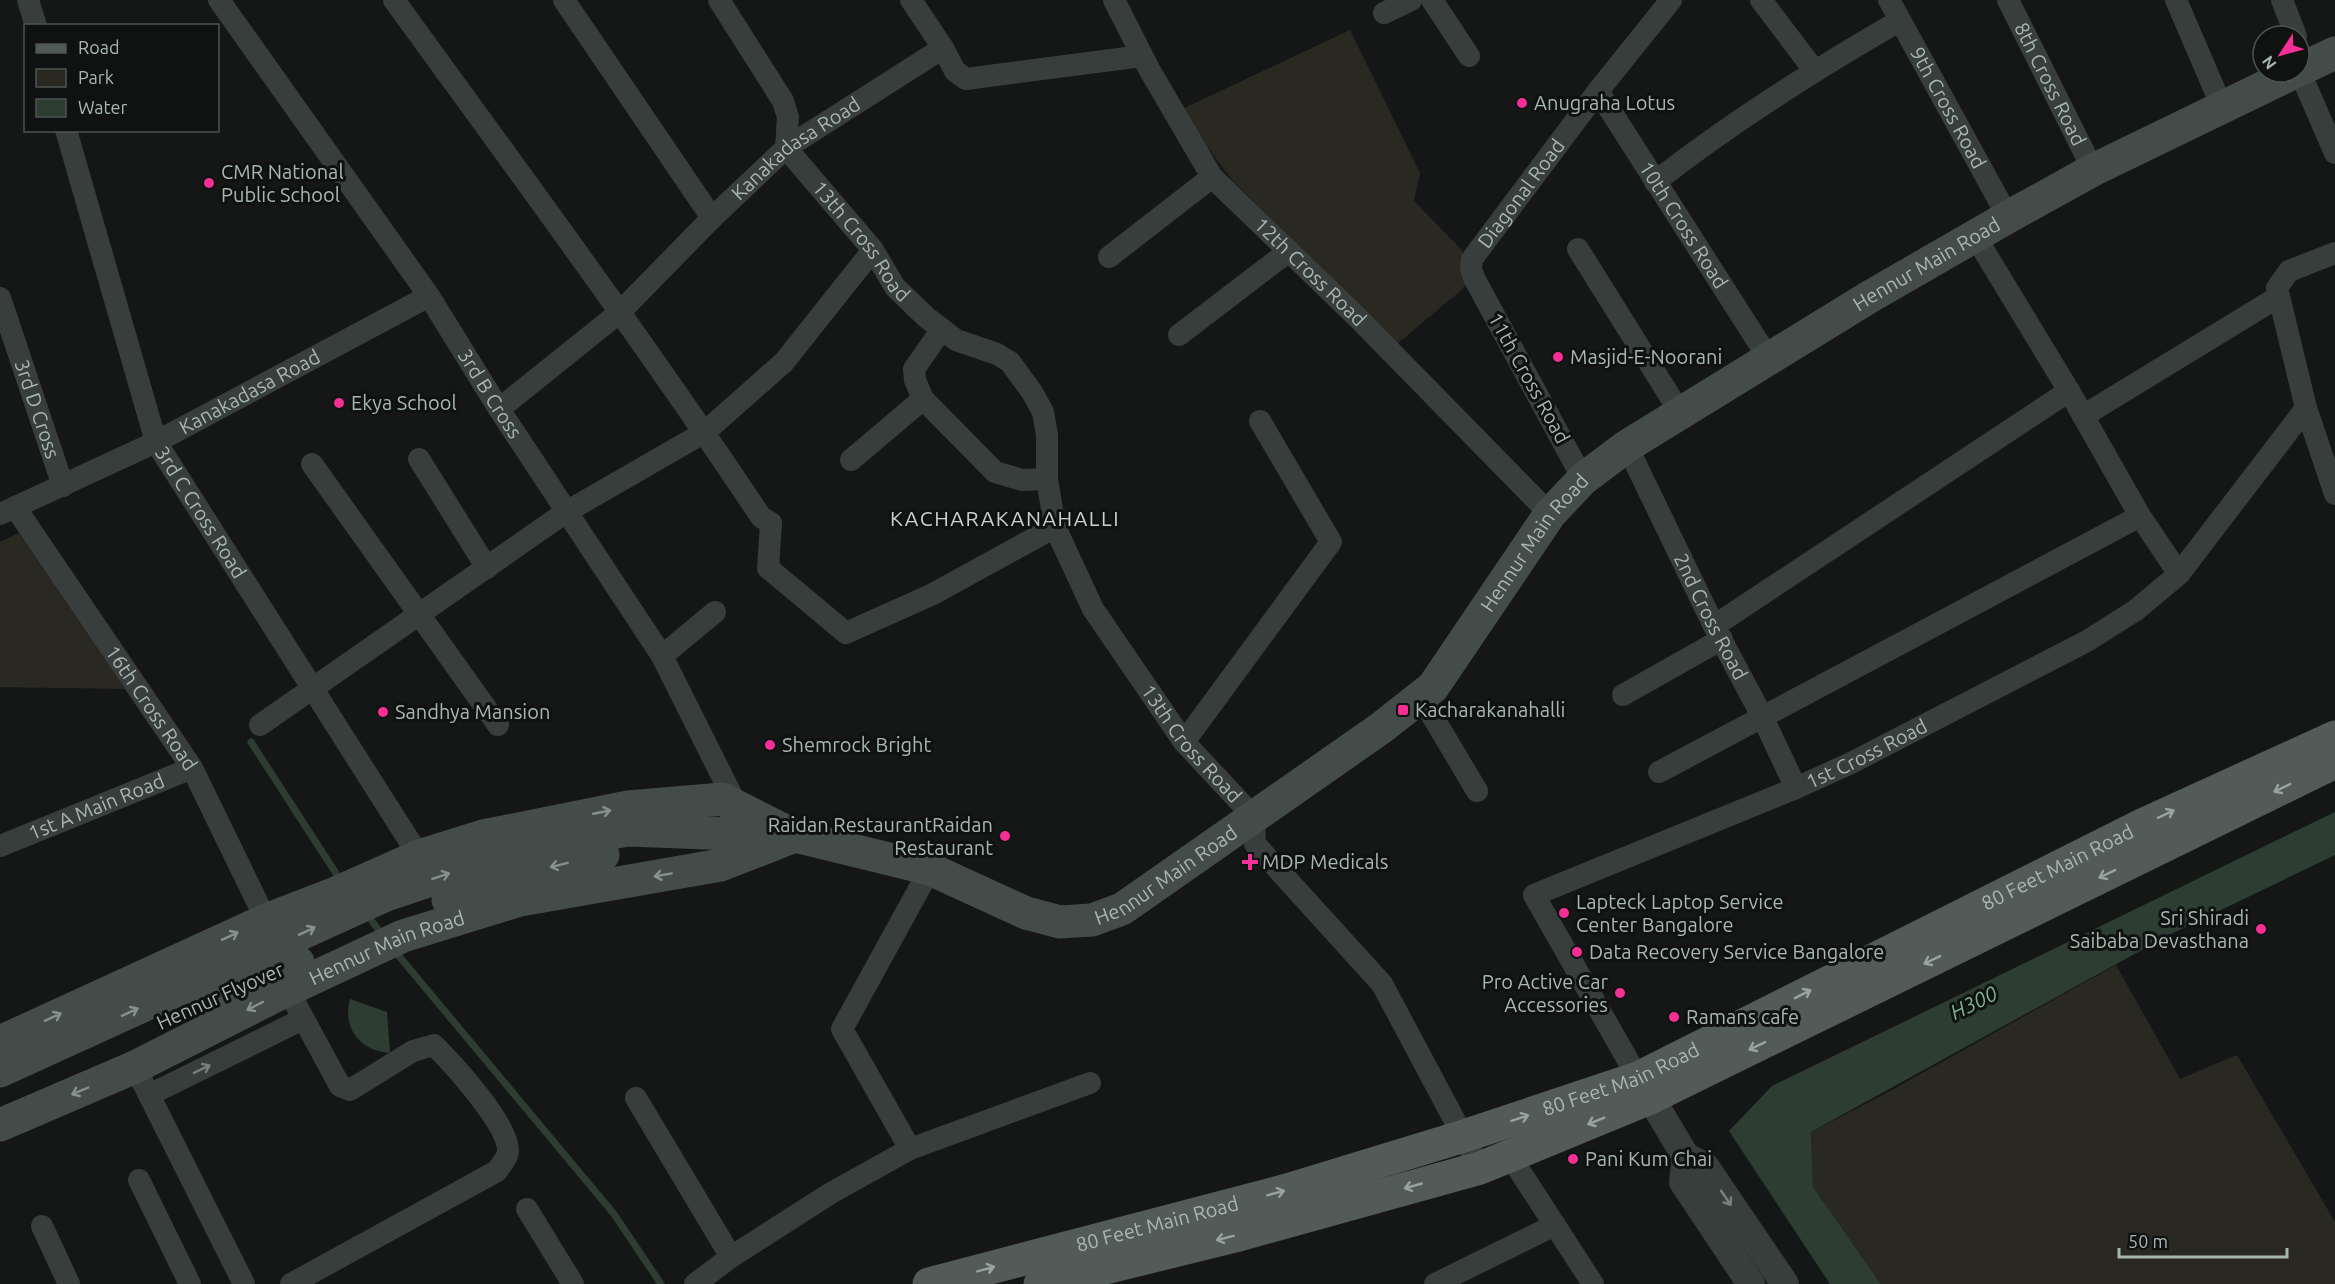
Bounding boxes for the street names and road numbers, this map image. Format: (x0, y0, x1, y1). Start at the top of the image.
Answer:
street label: 8th Cross Road (2010, 18, 2091, 149)
street label: 9th Cross Road (1906, 43, 1991, 172)
street label: Kanakadasa Road (726, 92, 864, 204)
street label: Diagonal Road (1472, 134, 1569, 252)
street label: 10th Cross Road (1635, 157, 1733, 293)
street label: 13th Cross Road (808, 176, 915, 306)
street label: Hennur Main Road (1848, 212, 2004, 315)
street label: 12th Cross Road (1250, 213, 1371, 330)
street label: 11th Cross Road (1484, 308, 1575, 447)
street label: 3rd B Cross (454, 344, 527, 442)
street label: Kanakadasa Road (175, 345, 324, 438)
street label: 3rd D Cross (10, 356, 65, 461)
street label: 3rd C Cross Road (151, 442, 251, 582)
street label: Hennur Main Road (1475, 469, 1593, 616)
street label: 2nd Cross Road (1670, 549, 1753, 684)
street label: 16th Cross Road (101, 641, 202, 775)
street label: 13th Cross Road (1137, 680, 1247, 807)
street label: 1st Cross Road (1802, 714, 1931, 793)
street label: 1st A Main Road (25, 769, 168, 844)
street label: 80 Feet Main Road (1978, 819, 2137, 915)
street label: Hennur Main Road (1091, 820, 1241, 929)
street label: Hennur Main Road (305, 906, 467, 989)
street label: Hennur Flyover (153, 957, 287, 1034)
street label: 80 Feet Main Road (1539, 1037, 1703, 1120)
street label: 80 Feet Main Road (1074, 1191, 1241, 1256)

